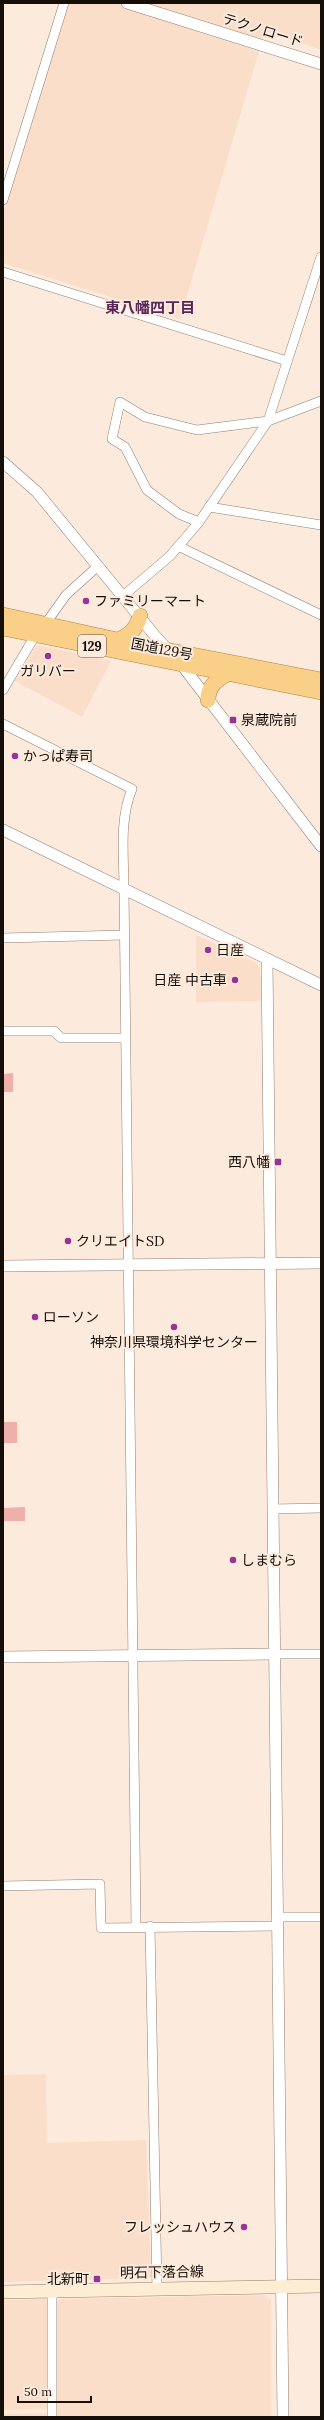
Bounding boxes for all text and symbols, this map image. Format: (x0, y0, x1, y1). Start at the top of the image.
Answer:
street label: テクノロード (221, 9, 305, 51)
district label: 東八幡四丁目 (105, 298, 195, 317)
place label: ファミリーマート (94, 592, 206, 610)
marker: ファミリーマート (81, 596, 91, 606)
street label: 国道129号 (129, 634, 195, 664)
road number: 129 (78, 635, 106, 657)
marker: ガリバー (43, 651, 53, 661)
place label: ガリバー (20, 662, 76, 680)
place label: 泉蔵院前 (241, 711, 297, 729)
marker: 泉蔵院前 (228, 715, 238, 725)
place label: かっぱ寿司 (23, 747, 93, 765)
marker: かっぱ寿司 (10, 751, 20, 761)
place label: 日産 (216, 941, 244, 959)
marker: 日産 (203, 945, 213, 955)
place label: 日産 中古車 (153, 971, 227, 989)
marker: 日産 中古車 (230, 975, 240, 985)
place label: 西八幡 (228, 1153, 270, 1171)
marker: 西八幡 (273, 1157, 283, 1167)
place label: クリエイトSD (76, 1232, 164, 1250)
marker: クリエイトSD (63, 1236, 73, 1246)
place label: ローソン (43, 1308, 99, 1326)
marker: ローソン (30, 1312, 40, 1322)
marker: 神奈川県環境科学センター (169, 1322, 179, 1332)
place label: 神奈川県環境科学センター (90, 1333, 258, 1351)
place label: しまむら (241, 1551, 297, 1569)
marker: しまむら (228, 1555, 238, 1565)
place label: フレッシュハウス (124, 2218, 236, 2236)
marker: フレッシュハウス (239, 2222, 249, 2232)
street label: 明石下落合線 (120, 2262, 204, 2282)
place label: 北新町 (47, 2270, 89, 2288)
marker: 北新町 (92, 2274, 102, 2284)
scale bar (18, 2378, 91, 2404)
text: 50 m (24, 2384, 52, 2399)

